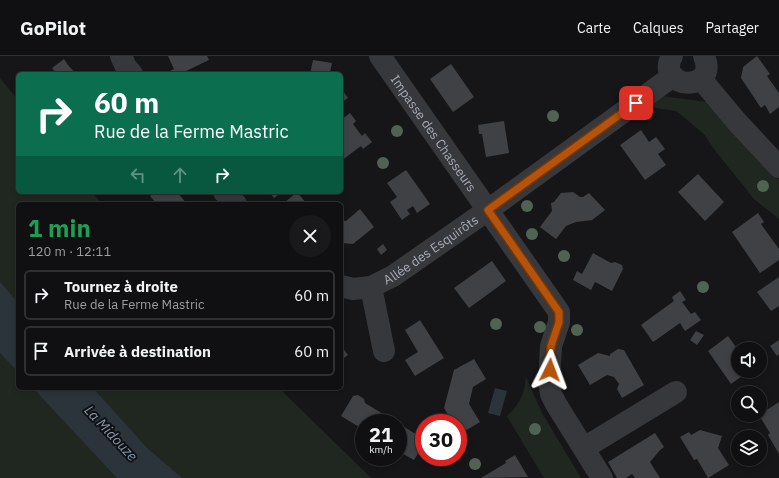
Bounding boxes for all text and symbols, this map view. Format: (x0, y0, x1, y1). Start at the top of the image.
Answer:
text: GoPilot (20, 16, 86, 40)
text: Carte (577, 19, 611, 37)
text: Calques (633, 19, 683, 37)
text: Partager (705, 19, 759, 37)
street label: Impasse des Chasseurs (387, 71, 481, 195)
text: 60 m (94, 84, 159, 121)
pin (619, 86, 653, 120)
icon: right (28, 88, 80, 140)
icon: arrive (625, 92, 647, 114)
text: Rue de la Ferme Mastric (94, 120, 289, 143)
icon: left (127, 164, 149, 186)
icon: ahead (169, 164, 191, 186)
icon: right (211, 164, 233, 186)
street label: Allée des Esquirôts (380, 211, 482, 288)
text: 1 min (28, 212, 91, 244)
button: close (289, 215, 331, 257)
text: 120 m · 12:11 (28, 243, 111, 260)
text: Tournez à droite (64, 277, 178, 296)
icon: right (30, 284, 52, 306)
text: 60 m (294, 286, 329, 305)
text: Rue de la Ferme Mastric (64, 296, 204, 313)
icon: arrive (30, 340, 52, 362)
text: Arrivée à destination (64, 342, 211, 361)
text: 60 m (294, 342, 329, 361)
map controls (731, 342, 767, 466)
button: sound (731, 342, 767, 378)
position arrow (529, 349, 571, 391)
button: search (731, 386, 767, 422)
water label: La Midouze (81, 401, 141, 465)
speed limit sign: 30 (415, 414, 467, 466)
text: 21 (369, 421, 393, 448)
button: layers (731, 430, 767, 466)
text: km/h (369, 443, 393, 456)

